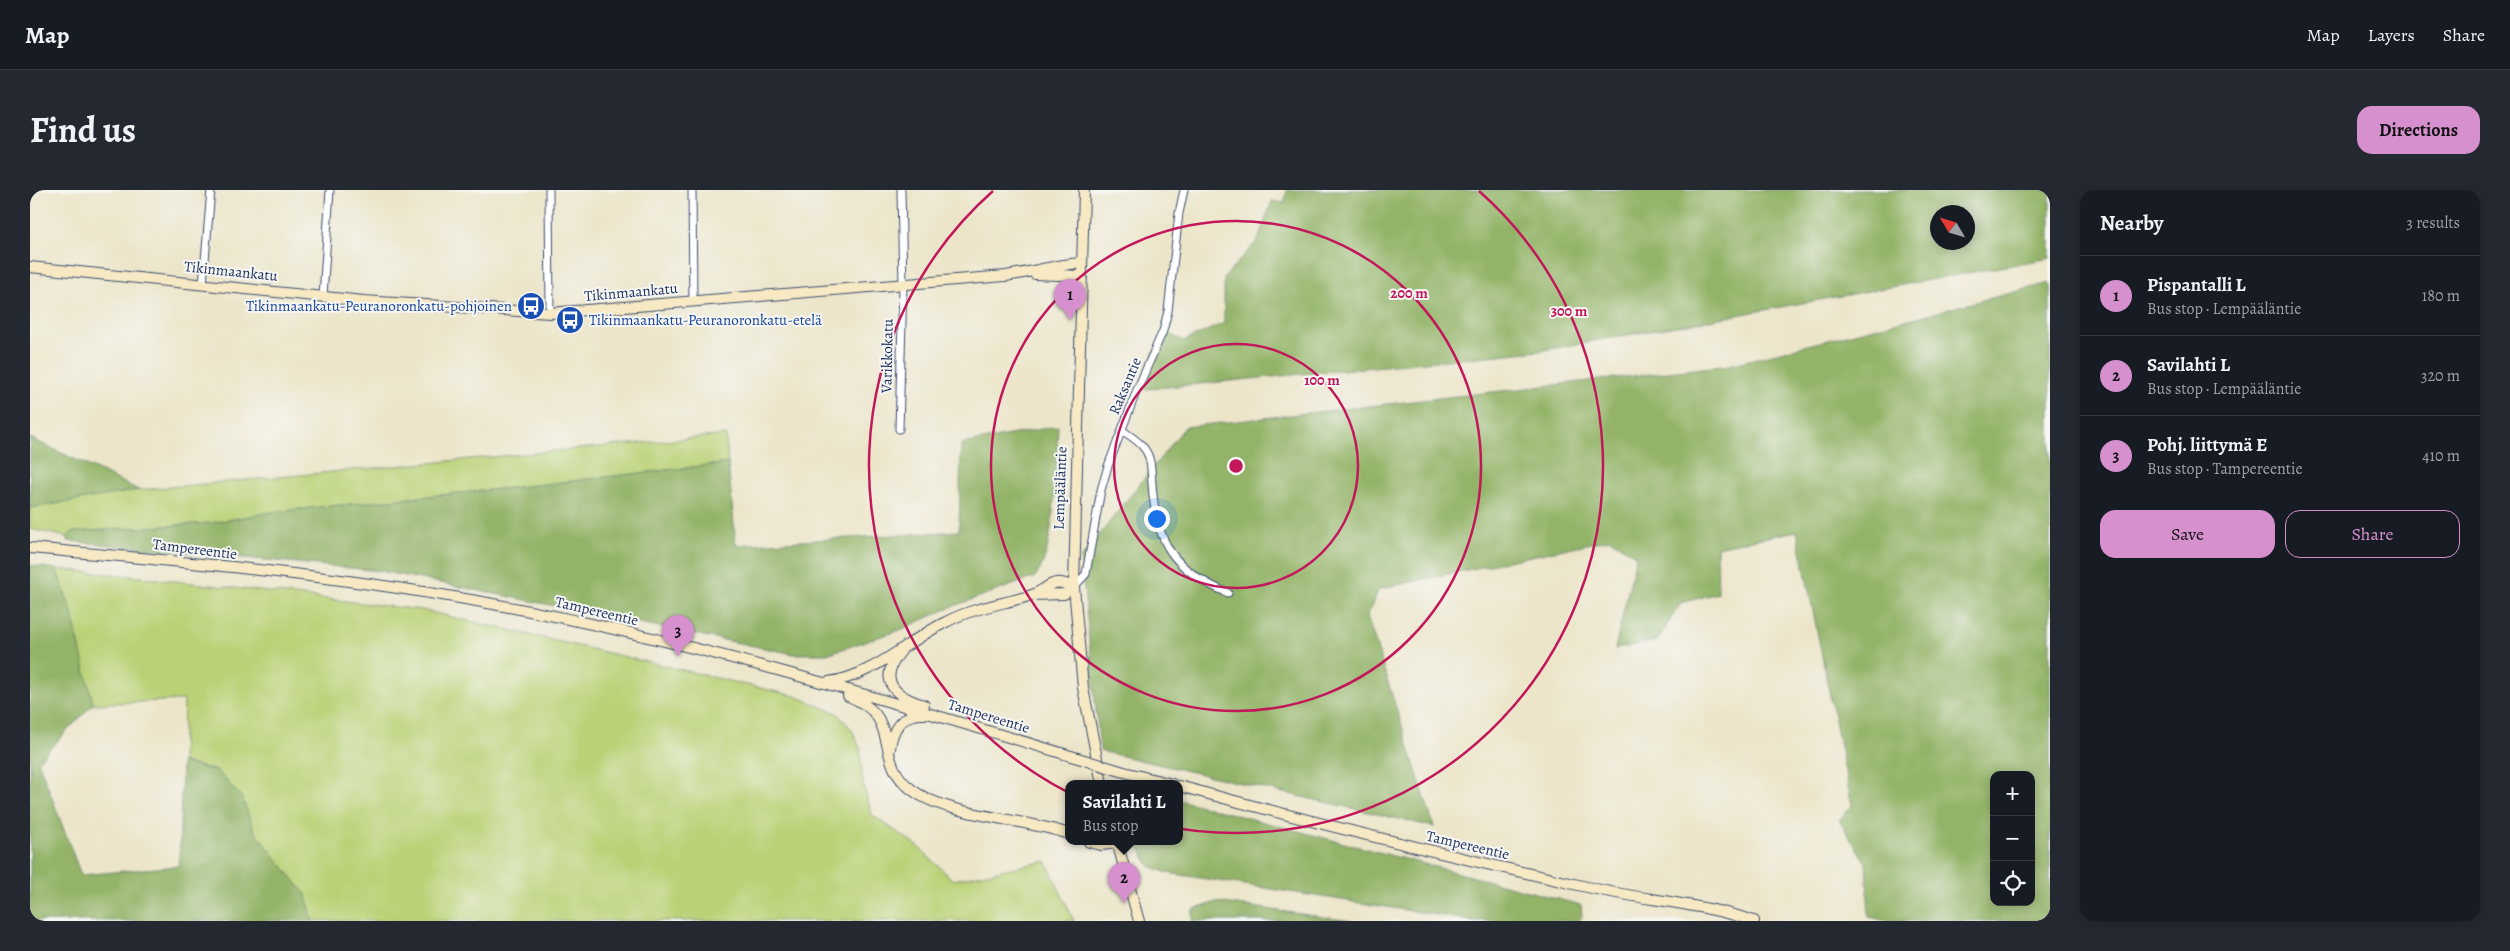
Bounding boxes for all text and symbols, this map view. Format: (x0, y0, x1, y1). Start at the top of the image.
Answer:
text: Map (25, 19, 69, 51)
text: Map (2307, 23, 2340, 47)
text: Layers (2368, 23, 2415, 47)
text: Share (2443, 23, 2485, 47)
text: Find us (30, 106, 136, 154)
button: Directions (2357, 106, 2480, 154)
north arrow (1930, 205, 1975, 250)
text: Nearby (2100, 209, 2163, 237)
text: 3 results (2406, 212, 2460, 234)
street label: Tikinmaankatu (183, 256, 280, 286)
text: Pispantalli L (2147, 272, 2246, 298)
street label: Tikinmaankatu (583, 278, 679, 306)
pin: 1 (1054, 279, 1086, 320)
text: 200 m (1390, 283, 1428, 303)
text: 1 (2113, 285, 2119, 307)
text: 180 m (2422, 285, 2460, 307)
bus stop icon: Tikinmaankatu-Peuranoronkatu-pohjoinen (516, 291, 546, 321)
place label: Tikinmaankatu-Peuranoronkatu-pohjoinen (246, 296, 512, 316)
text: Bus stop · Lempääläntie (2147, 298, 2301, 320)
text: 300 m (1551, 301, 1588, 321)
bus stop icon: Tikinmaankatu-Peuranoronkatu-etelä (555, 305, 585, 335)
place label: Tikinmaankatu-Peuranoronkatu-etelä (589, 310, 822, 330)
street label: Varikkokatu (876, 318, 898, 394)
text: Savilahti L (2147, 352, 2230, 378)
street label: Raksantie (1104, 354, 1146, 418)
text: 2 (2112, 365, 2120, 387)
text: 320 m (2421, 365, 2460, 387)
text: 100 m (1304, 370, 1340, 390)
text: Bus stop · Lempääläntie (2147, 378, 2301, 400)
text: Pohj. liittymä E (2147, 432, 2267, 458)
text: 3 (2113, 445, 2119, 467)
text: 410 m (2422, 445, 2460, 467)
street label: Lempääläntie (1049, 446, 1071, 530)
centre of rings (1227, 457, 1245, 475)
text: Bus stop · Tampereentie (2147, 458, 2303, 480)
your location (1144, 506, 1170, 532)
button: Save (2100, 510, 2275, 558)
button: Share (2285, 510, 2460, 558)
street label: Tampereentie (152, 534, 239, 564)
street label: Tampereentie (553, 592, 641, 630)
pin: 3 (662, 615, 694, 656)
street label: Tampereentie (946, 694, 1033, 738)
map controls (1990, 771, 2035, 906)
button: + (1990, 771, 2035, 816)
popup (1065, 780, 1183, 845)
text: Savilahti L (1083, 789, 1165, 815)
text: Bus stop (1083, 815, 1138, 837)
button: − (1990, 816, 2035, 861)
street label: Tampereentie (1424, 826, 1512, 864)
button: locate (1990, 861, 2035, 906)
pin: 2 (1108, 862, 1140, 903)

